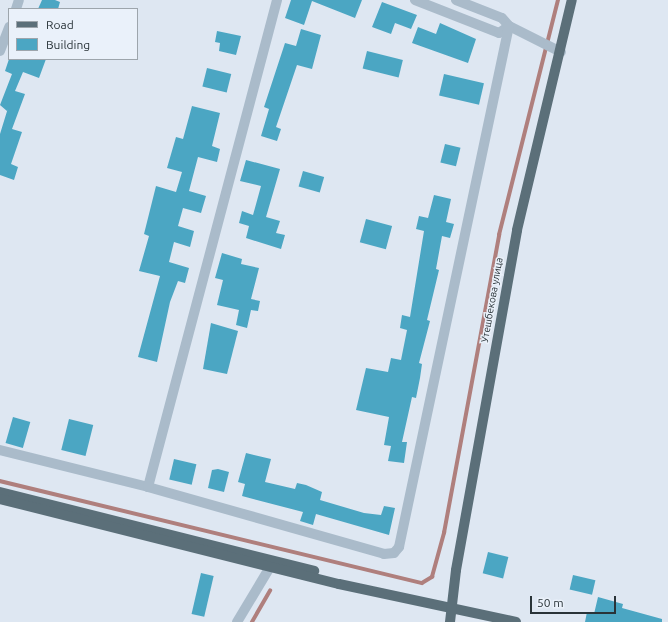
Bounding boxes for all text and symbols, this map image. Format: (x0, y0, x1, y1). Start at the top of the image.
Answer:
legend (8, 8, 138, 60)
text: Road (46, 18, 74, 31)
text: Building (46, 38, 90, 51)
street label: Утешбекова улица (479, 257, 505, 343)
scale bar (532, 588, 618, 614)
text: 50 m (537, 596, 564, 609)

